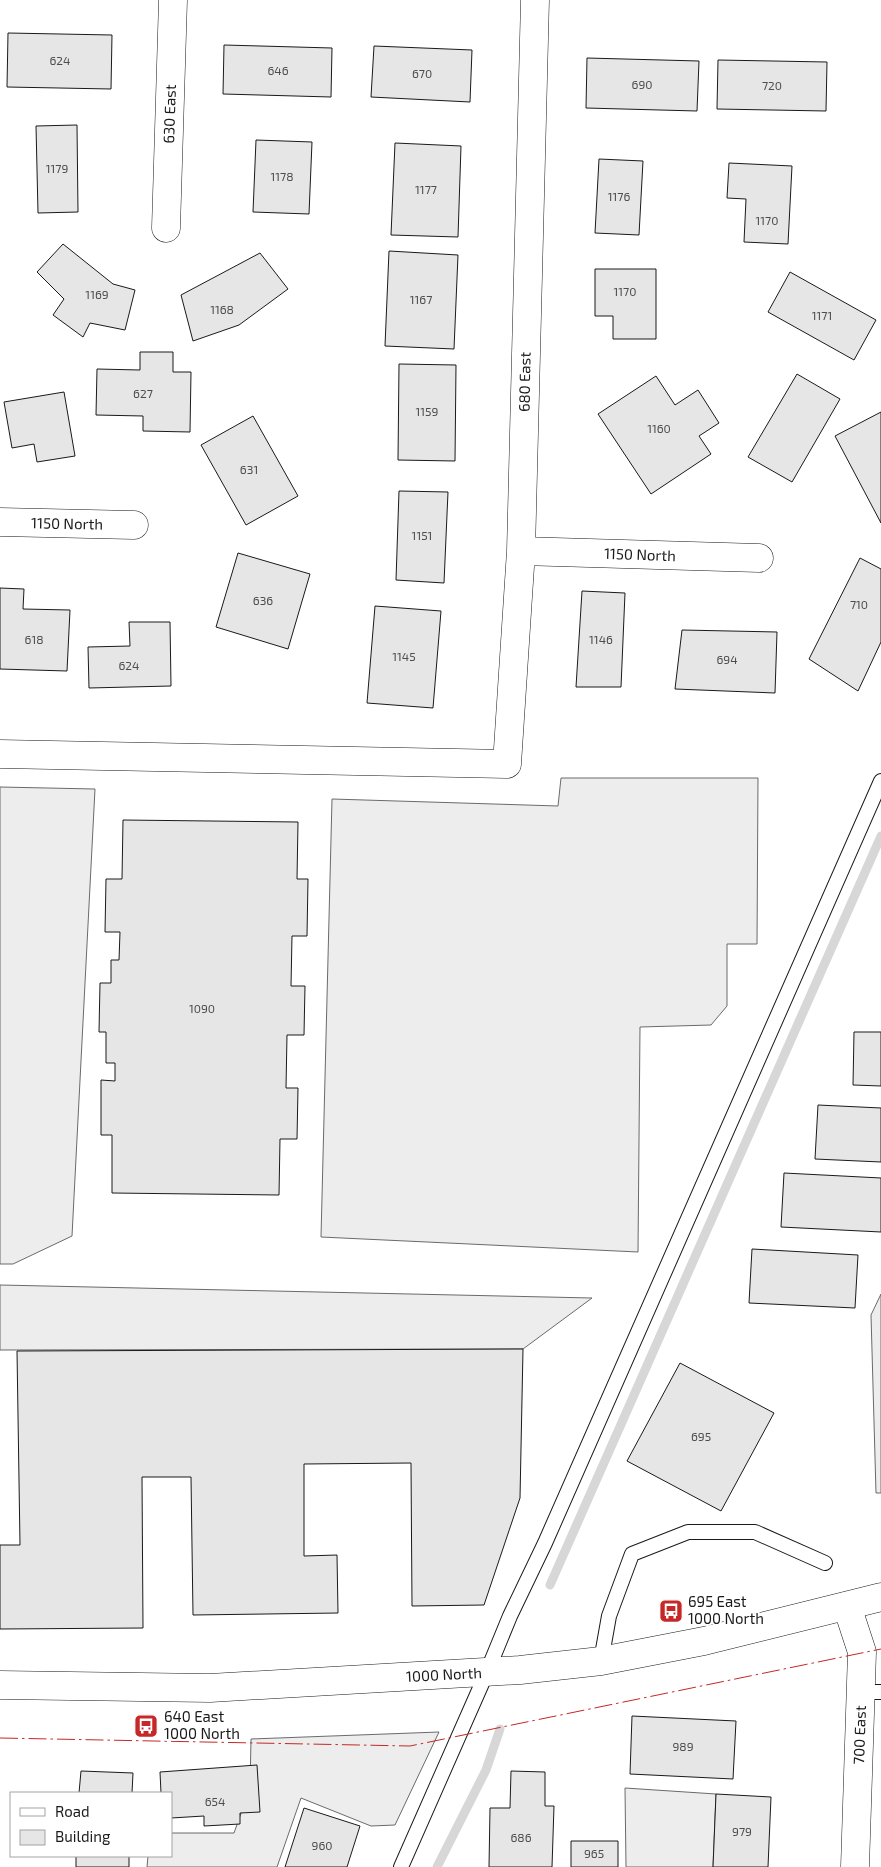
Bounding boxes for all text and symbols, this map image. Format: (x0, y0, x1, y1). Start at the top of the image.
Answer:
house number: 624 (50, 53, 71, 67)
house number: 646 (267, 63, 289, 77)
house number: 670 (412, 66, 432, 80)
house number: 690 (632, 77, 652, 91)
house number: 720 (762, 78, 782, 92)
street label: 630 East (159, 84, 179, 144)
house number: 1179 (46, 161, 68, 175)
house number: 1178 (271, 169, 293, 183)
house number: 1177 (415, 182, 437, 196)
house number: 1176 (608, 189, 630, 203)
house number: 1170 (756, 213, 778, 227)
house number: 1170 (614, 284, 636, 298)
house number: 1169 (85, 287, 109, 301)
house number: 1167 (410, 292, 432, 306)
house number: 1168 (210, 302, 234, 316)
house number: 1171 (812, 308, 832, 322)
street label: 680 East (514, 352, 534, 412)
house number: 627 (133, 386, 153, 400)
house number: 1159 (416, 404, 439, 418)
house number: 1160 (647, 421, 671, 435)
house number: 631 (240, 462, 258, 476)
street label: 1150 North (31, 513, 103, 533)
house number: 1151 (412, 528, 432, 542)
street label: 1150 North (604, 544, 676, 564)
house number: 636 (253, 593, 273, 607)
house number: 710 (850, 597, 868, 611)
house number: 618 (25, 632, 43, 646)
house number: 1146 (589, 632, 613, 646)
house number: 1145 (392, 649, 416, 663)
house number: 694 (716, 652, 738, 666)
house number: 624 (119, 658, 140, 672)
house number: 1090 (189, 1001, 215, 1015)
house number: 695 (691, 1429, 711, 1443)
place label: 695 East 1000 North (688, 1592, 764, 1627)
bus stop icon: 695 East 1000 North (658, 1598, 684, 1624)
street label: 1000 North (406, 1663, 482, 1685)
street label: 700 East (849, 1705, 869, 1765)
place label: 640 East 1000 North (164, 1707, 240, 1742)
bus stop icon: 640 East 1000 North (133, 1713, 159, 1739)
house number: 989 (672, 1739, 694, 1753)
legend (10, 1792, 172, 1857)
house number: 654 (205, 1794, 225, 1808)
text: Road (55, 1802, 90, 1820)
house number: 979 (732, 1824, 752, 1838)
text: Building (55, 1827, 111, 1845)
house number: 686 (510, 1830, 532, 1844)
house number: 960 (312, 1838, 332, 1852)
house number: 965 (584, 1846, 604, 1860)

